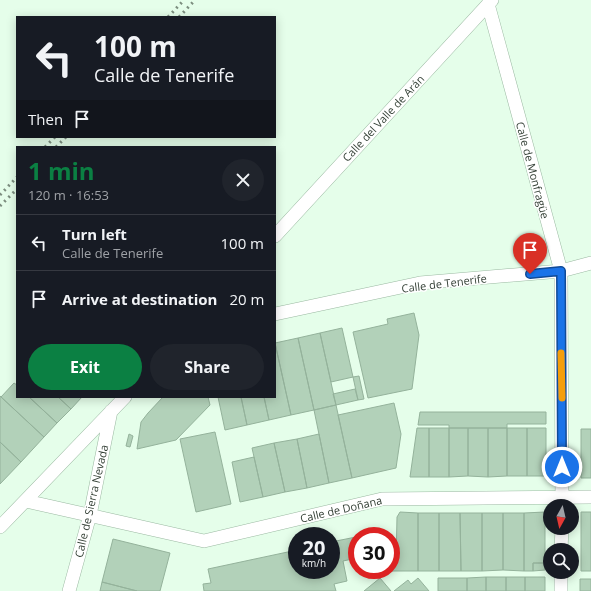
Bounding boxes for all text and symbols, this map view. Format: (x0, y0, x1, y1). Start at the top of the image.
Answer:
text: 100 m (94, 27, 177, 65)
icon: left (28, 32, 80, 84)
text: Calle de Tenerife (94, 63, 234, 87)
street label: Calle del Valle de Arán (339, 71, 427, 165)
icon: arrive (71, 108, 93, 130)
text: Then (28, 109, 63, 129)
street label: Calle de Monfragüe (513, 120, 553, 220)
text: 1 min (28, 154, 95, 187)
button: close (222, 159, 264, 201)
text: 120 m · 16:53 (28, 186, 109, 204)
text: Turn left (62, 224, 127, 244)
icon: left (28, 232, 50, 254)
text: 100 m (220, 233, 264, 253)
pin (513, 233, 547, 274)
icon: arrive (519, 239, 541, 261)
text: Calle de Tenerife (62, 244, 163, 262)
street label: Calle de Tenerife (401, 270, 487, 296)
icon: arrive (28, 288, 50, 310)
text: Arrive at destination (62, 289, 217, 309)
text: 20 m (229, 289, 264, 309)
button: Exit (28, 344, 142, 390)
button: Share (150, 344, 264, 390)
street label: Calle de Sierra Nevada (71, 443, 111, 559)
position arrow (541, 446, 583, 488)
street label: Calle de Doñana (299, 492, 383, 526)
north arrow (543, 499, 579, 535)
map controls (543, 499, 579, 579)
speed limit sign: 30 (348, 527, 400, 579)
text: 20 (303, 534, 325, 561)
button: search (543, 543, 579, 579)
text: km/h (302, 556, 326, 570)

